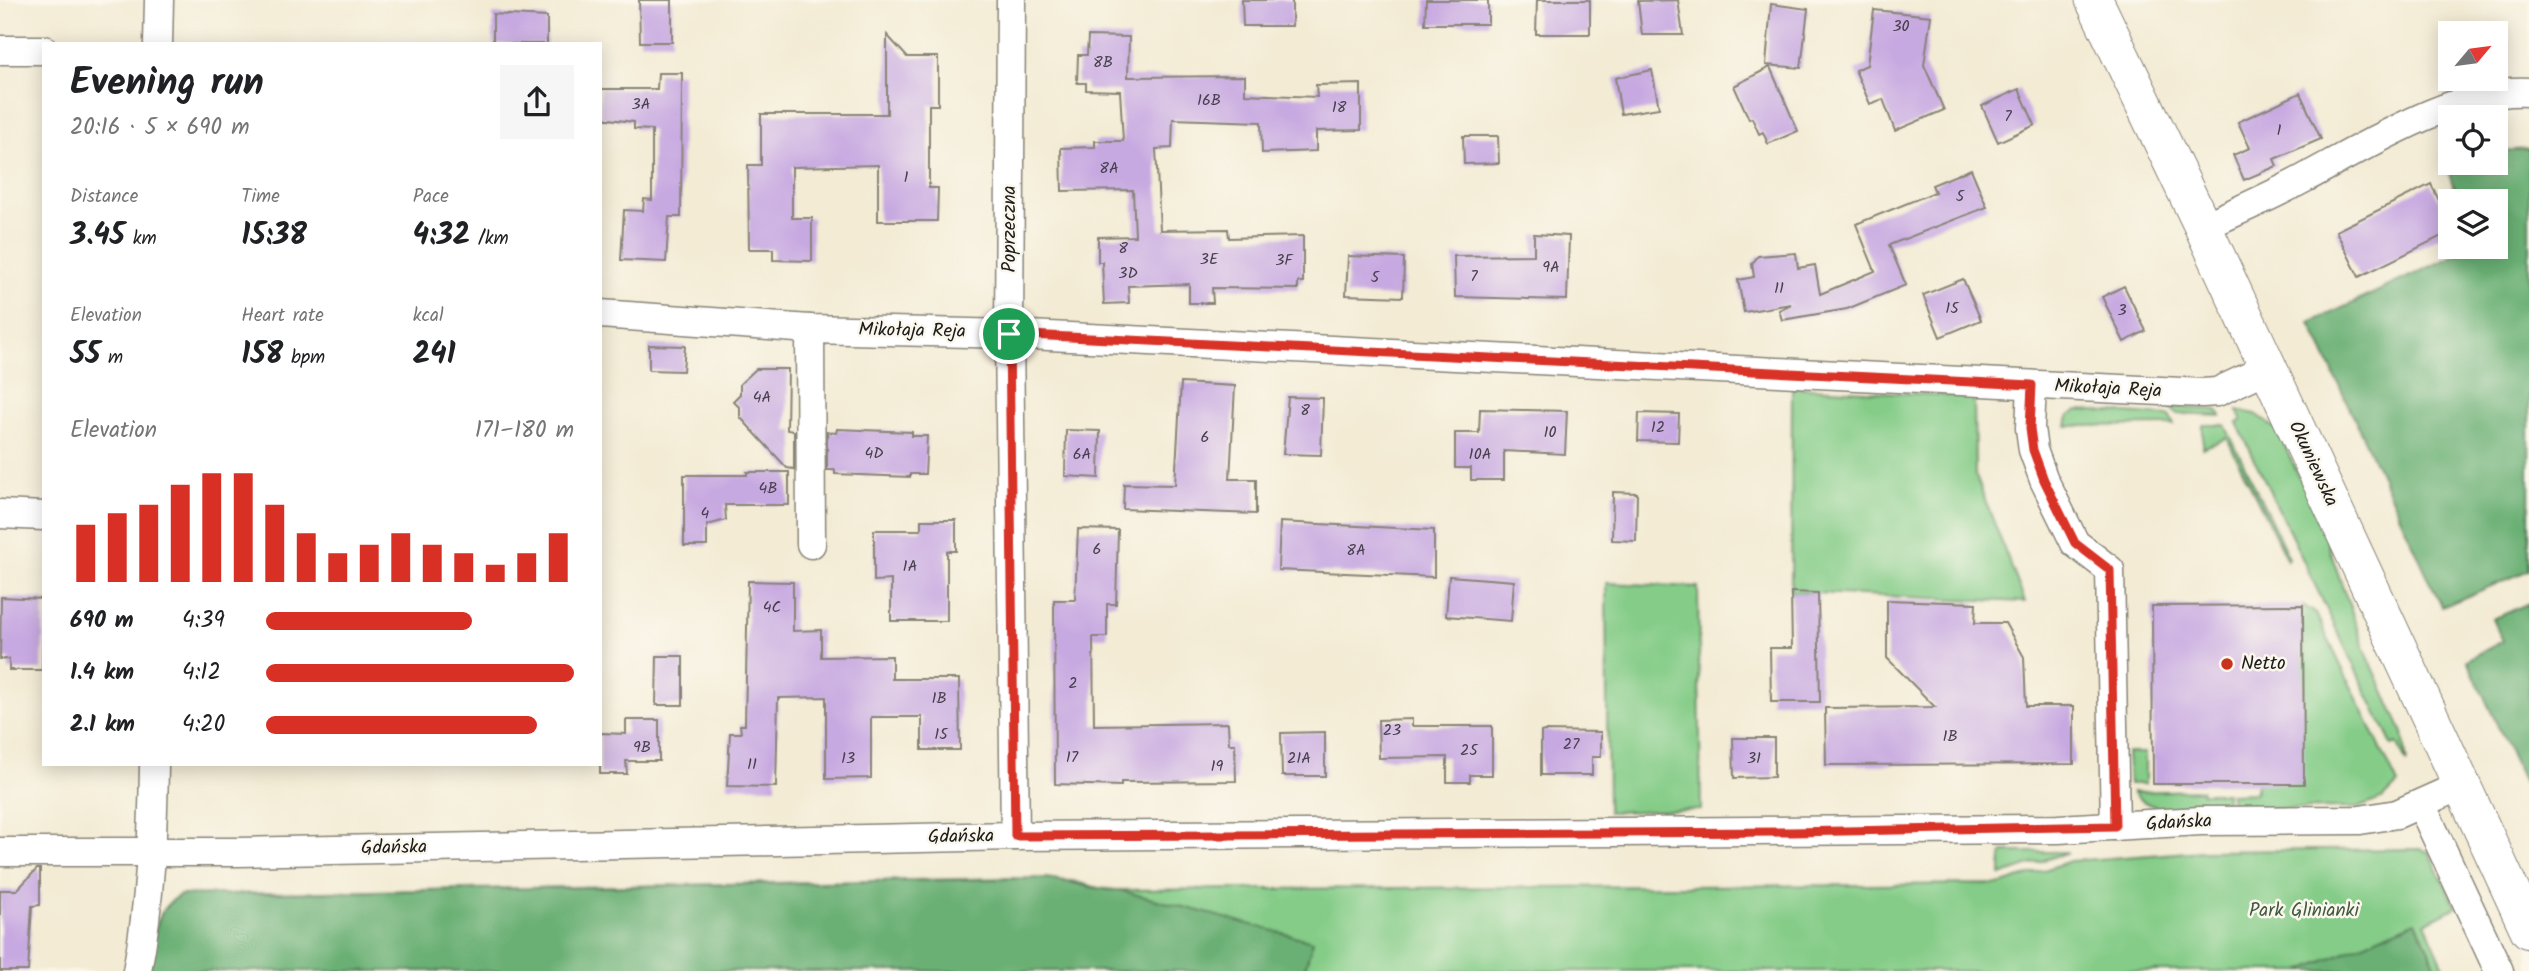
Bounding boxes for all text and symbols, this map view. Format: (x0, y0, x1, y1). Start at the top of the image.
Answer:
house number: 30 (1892, 14, 1910, 39)
north arrow (2438, 21, 2508, 91)
map controls (2438, 21, 2508, 259)
house number: 8B (1093, 50, 1113, 75)
text: Evening run (70, 54, 264, 114)
button: share (500, 65, 574, 139)
house number: 16B (1197, 88, 1221, 113)
house number: 3A (632, 92, 651, 117)
house number: 18 (1332, 95, 1347, 120)
house number: 7 (2004, 104, 2012, 129)
button: locate (2438, 105, 2508, 175)
text: 20:16 · 5 × 690 m (70, 110, 250, 146)
house number: 1 (2276, 118, 2282, 143)
house number: 8A (1099, 156, 1119, 181)
house number: 1 (903, 165, 909, 190)
text: Distance (70, 182, 138, 212)
text: Time (241, 182, 280, 212)
text: Pace (413, 182, 449, 212)
house number: 5 (1956, 184, 1966, 209)
street label: Poprzeczna (995, 185, 1025, 273)
button: layers (2438, 189, 2508, 259)
text: 3.45 (70, 212, 125, 260)
text: 15:38 (241, 212, 307, 260)
text: 4:32 (413, 212, 470, 260)
text: km (125, 224, 157, 254)
text: /km (470, 224, 509, 254)
house number: 8 (1118, 236, 1128, 261)
house number: 3E (1200, 247, 1219, 272)
house number: 3F (1275, 248, 1294, 273)
house number: 9A (1542, 255, 1560, 280)
house number: 3D (1118, 261, 1138, 286)
house number: 7 (1470, 264, 1478, 289)
house number: 5 (1371, 265, 1381, 290)
house number: 11 (1774, 276, 1784, 301)
house number: 15 (1945, 296, 1960, 321)
house number: 3 (2117, 298, 2127, 323)
text: Elevation (70, 301, 142, 331)
text: Heart rate (241, 301, 324, 331)
text: kcal (413, 301, 444, 331)
pin (979, 304, 1039, 364)
street label: Mikołaja Reja (858, 315, 966, 347)
icon: arrive (990, 315, 1028, 353)
text: 55 (70, 331, 100, 379)
text: 158 (241, 331, 283, 379)
text: 241 (413, 331, 456, 379)
text: m (100, 343, 123, 373)
text: bpm (283, 343, 325, 373)
street label: Mikołaja Reja (2054, 371, 2162, 407)
house number: 4A (753, 385, 772, 410)
house number: 8 (1300, 398, 1310, 423)
text: Elevation (70, 413, 157, 449)
text: 171–180 m (475, 413, 574, 449)
house number: 12 (1651, 415, 1665, 440)
street label: Okuniewska (2280, 416, 2346, 512)
house number: 10 (1543, 420, 1557, 445)
house number: 6 (1201, 425, 1209, 450)
house number: 4D (864, 441, 884, 466)
house number: 6A (1073, 442, 1092, 467)
house number: 10A (1469, 442, 1492, 467)
house number: 4B (758, 476, 778, 501)
house number: 4 (701, 501, 710, 526)
house number: 6 (1093, 537, 1101, 562)
house number: 8A (1346, 538, 1366, 563)
house number: 1A (903, 554, 918, 579)
house number: 4C (763, 595, 781, 620)
text: 690 m (70, 603, 134, 639)
text: 4:39 (182, 603, 225, 639)
place label: Netto (2241, 649, 2286, 679)
text: 1.4 km (70, 655, 134, 691)
text: 4:12 (182, 655, 221, 691)
marker: Netto (2219, 656, 2235, 672)
house number: 2 (1068, 671, 1078, 696)
house number: 1B (931, 686, 947, 711)
text: 2.1 km (70, 707, 135, 743)
text: 4:20 (182, 707, 225, 743)
house number: 23 (1383, 718, 1401, 743)
house number: 15 (934, 722, 949, 747)
house number: 1B (1942, 724, 1958, 749)
house number: 27 (1563, 732, 1580, 757)
house number: 9B (633, 735, 651, 760)
house number: 25 (1460, 738, 1479, 763)
house number: 17 (1066, 745, 1079, 770)
house number: 13 (841, 746, 855, 771)
house number: 21A (1287, 746, 1311, 771)
house number: 31 (1747, 746, 1761, 771)
house number: 11 (747, 752, 757, 777)
house number: 19 (1211, 754, 1224, 779)
street label: Gdańska (2145, 806, 2213, 840)
street label: Gdańska (928, 821, 994, 853)
street label: Gdańska (361, 832, 427, 864)
park label: Park Glinianki (2249, 896, 2360, 926)

